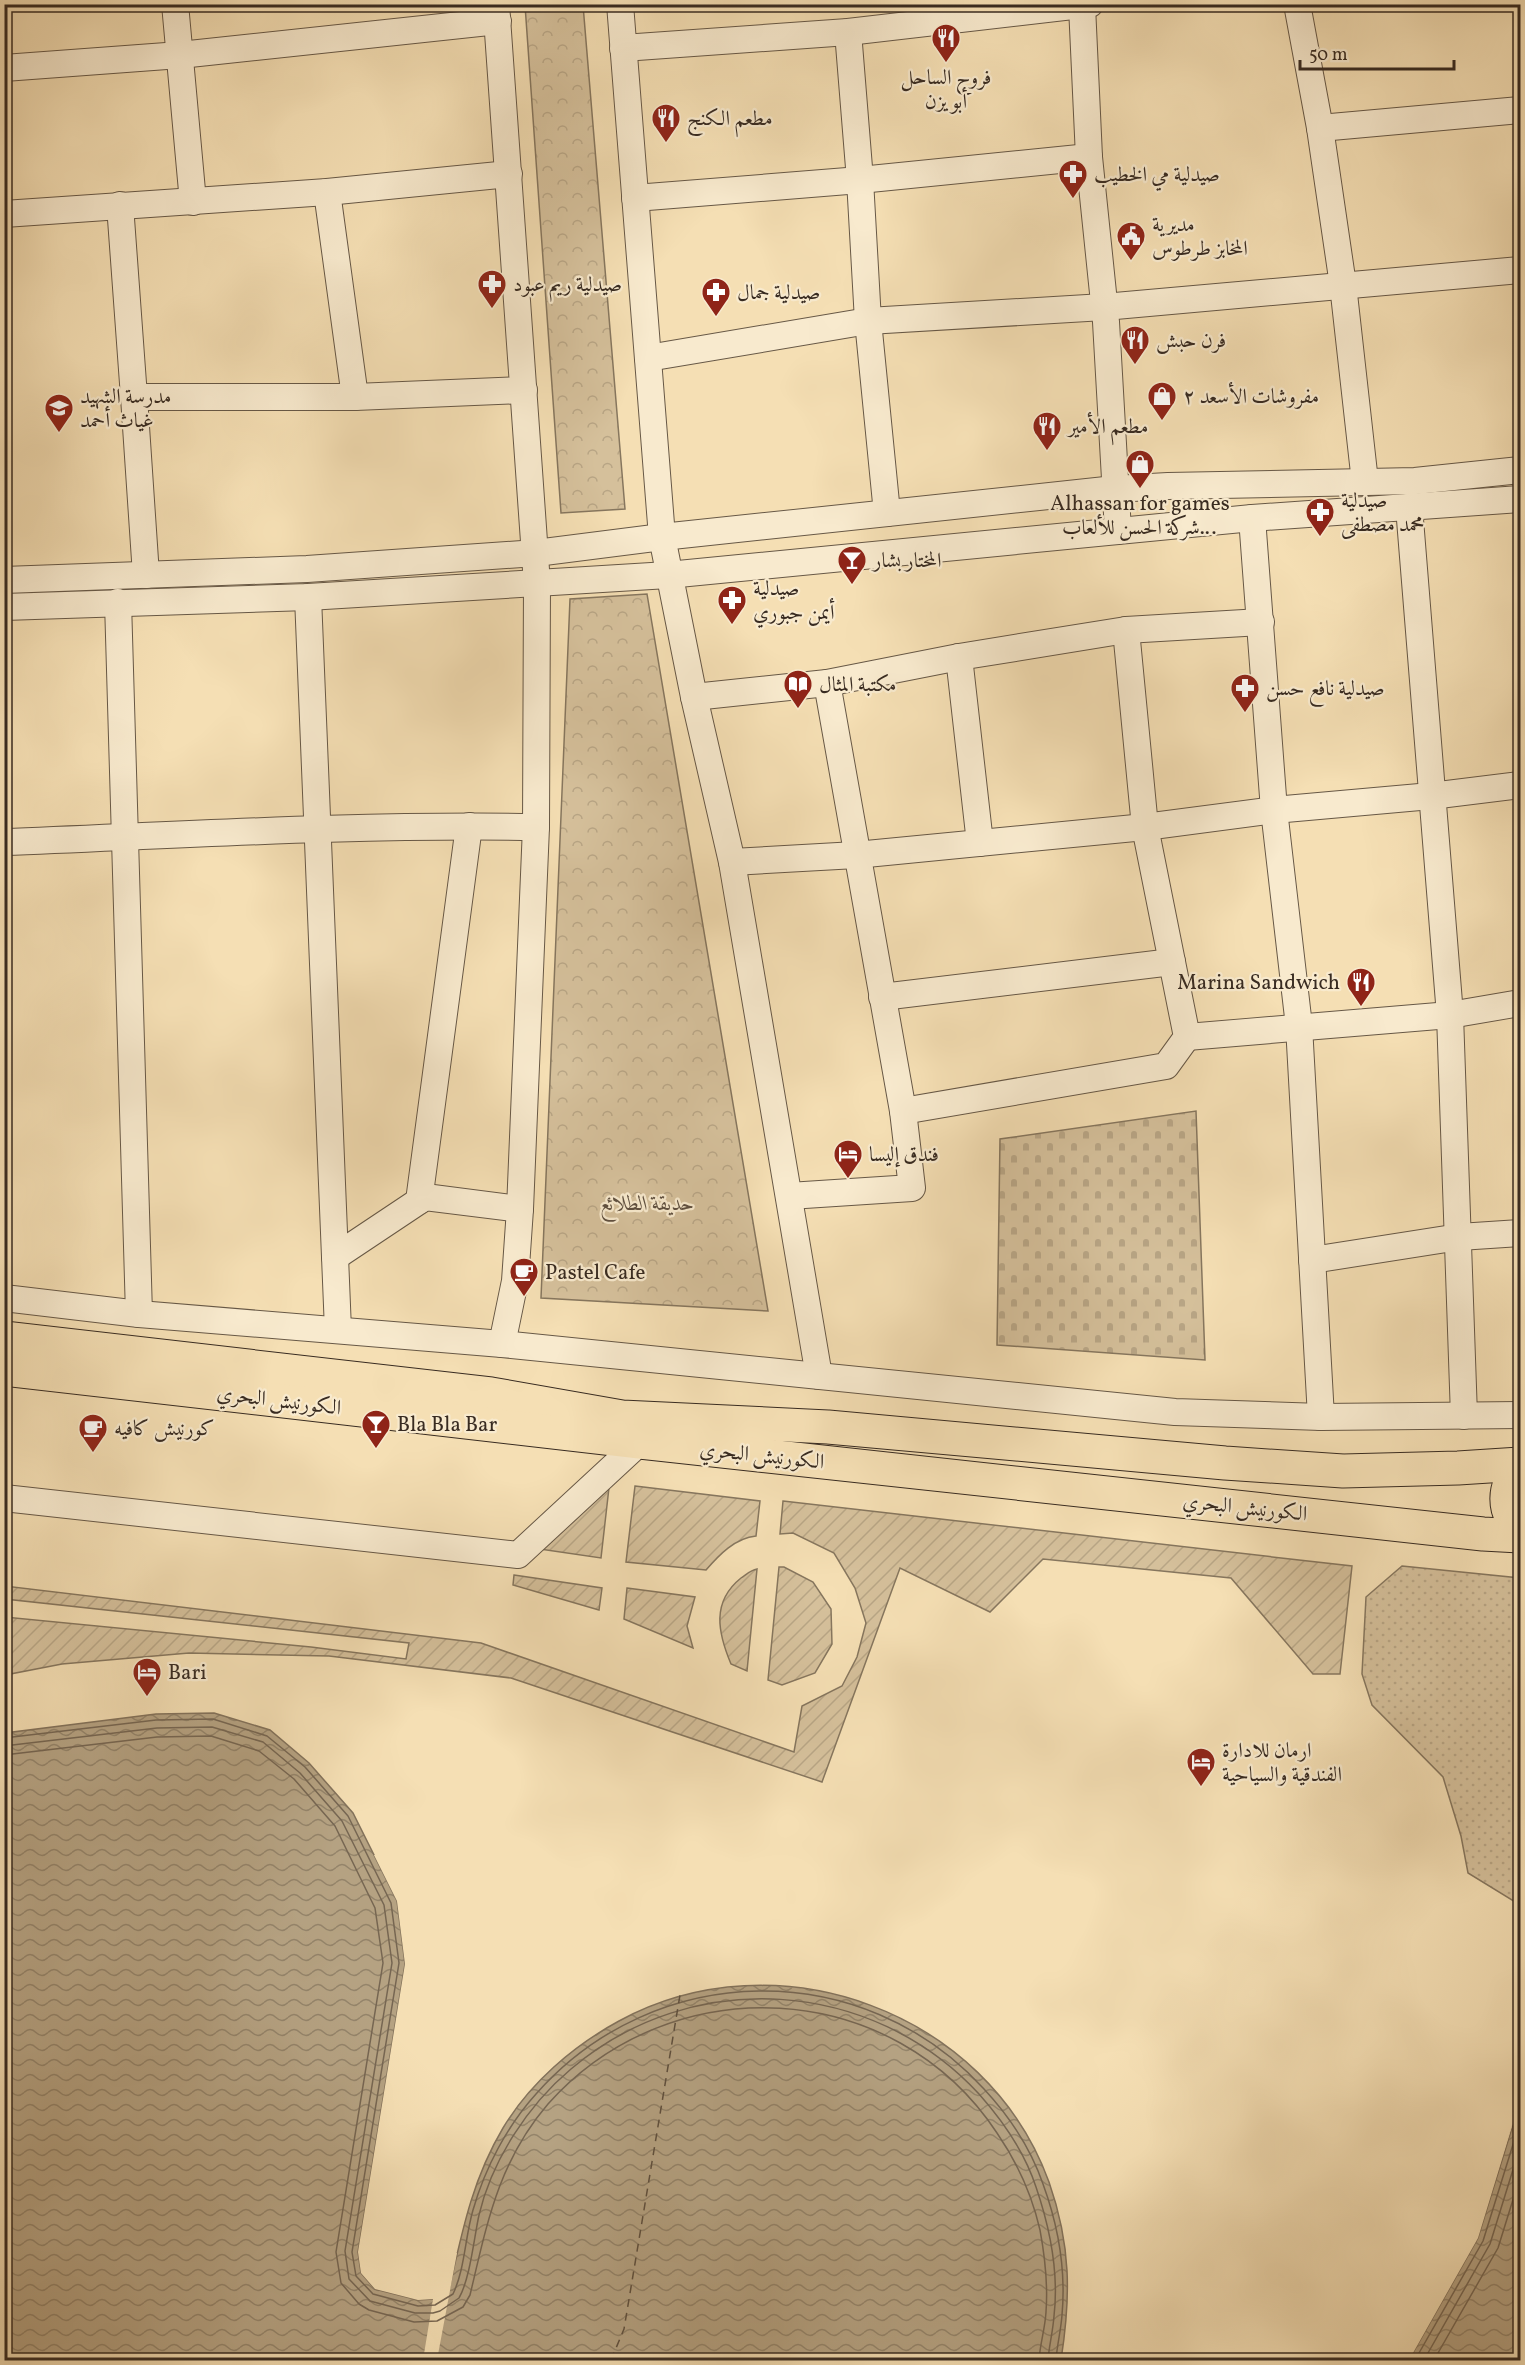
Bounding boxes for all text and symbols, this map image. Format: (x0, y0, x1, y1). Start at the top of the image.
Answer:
restaurant icon: فروج الساحل أبو يزن (930, 22, 962, 64)
scale bar (1300, 33, 1454, 71)
text: 50 m (1309, 43, 1348, 68)
place label: فروج الساحل أبو يزن (900, 64, 992, 117)
restaurant icon: مطعم الكنج (650, 102, 682, 144)
place label: مطعم الكنج (687, 105, 773, 138)
pharmacy icon: صيدلية مي الخطيب (1057, 158, 1089, 200)
place label: صيدلية مي الخطيب (1094, 161, 1220, 191)
place label: مديرية المخابز طرطوس (1152, 211, 1248, 264)
public building icon: مديرية المخابز طرطوس (1115, 220, 1147, 262)
pharmacy icon: صيدلية ريم عبود (476, 268, 508, 310)
place label: صيدلية ريم عبود (513, 271, 622, 302)
pharmacy icon: صيدلية جمال (700, 276, 732, 318)
place label: صيدلية جمال (737, 279, 820, 308)
restaurant icon: فرن حبش (1119, 324, 1151, 366)
place label: فرن حبش (1156, 327, 1226, 356)
shop icon: مفروشات الأسعد ٢ (1146, 380, 1178, 422)
place label: مفروشات الأسعد ٢ (1183, 381, 1319, 412)
place label: مدرسة الشهيد غياث أحمد (80, 383, 171, 436)
school or university icon: مدرسة الشهيد غياث أحمد (43, 392, 75, 434)
restaurant icon: مطعم الأمير (1031, 410, 1063, 452)
place label: مطعم الأمير (1066, 411, 1148, 446)
shop icon: Alhassan for games شركة الحسن للألعاب... (1124, 448, 1156, 490)
place label: صيدلية محمد مصطفى (1341, 487, 1424, 540)
place label: Alhassan for games شركة الحسن للألعاب... (1050, 490, 1230, 543)
pharmacy icon: صيدلية محمد مصطفى (1304, 496, 1336, 538)
bar icon: المختار بشار (836, 544, 868, 586)
place label: المختار بشار (871, 547, 941, 576)
place label: صيدلية أيمن جبوري (753, 575, 835, 628)
pharmacy icon: صيدلية أيمن جبوري (716, 584, 748, 626)
library icon: مكتبة المثال (782, 668, 814, 710)
place label: مكتبة المثال (819, 671, 897, 700)
pharmacy icon: صيدلية نافع حسن (1229, 672, 1261, 714)
place label: صيدلية نافع حسن (1266, 675, 1385, 707)
restaurant icon: Marina Sandwich (1345, 966, 1377, 1008)
place label: Marina Sandwich (1177, 969, 1340, 998)
hotel icon: فندق إليسا (832, 1138, 864, 1180)
place label: فندق إليسا (869, 1141, 939, 1170)
park label: حديقة الطلائع (600, 1190, 694, 1222)
cafe icon: Pastel Cafe (508, 1256, 540, 1298)
place label: Pastel Cafe (545, 1259, 646, 1288)
street label: الكورنيش البحري (215, 1379, 343, 1424)
bar icon: Bla Bla Bar (360, 1408, 392, 1450)
place label: Bla Bla Bar (397, 1411, 498, 1440)
cafe icon: كورنيش كافيه (77, 1412, 109, 1454)
place label: كورنيش كافيه (114, 1415, 215, 1444)
street label: الكورنيش البحري (698, 1436, 826, 1477)
street label: الكورنيش البحري (1181, 1488, 1309, 1529)
hotel icon: Bari (131, 1656, 163, 1698)
place label: Bari (168, 1659, 207, 1688)
place label: ارمان للادارة الفندقية والسياحية (1222, 1737, 1342, 1790)
hotel icon: ارمان للادارة الفندقية والسياحية (1185, 1746, 1217, 1788)

